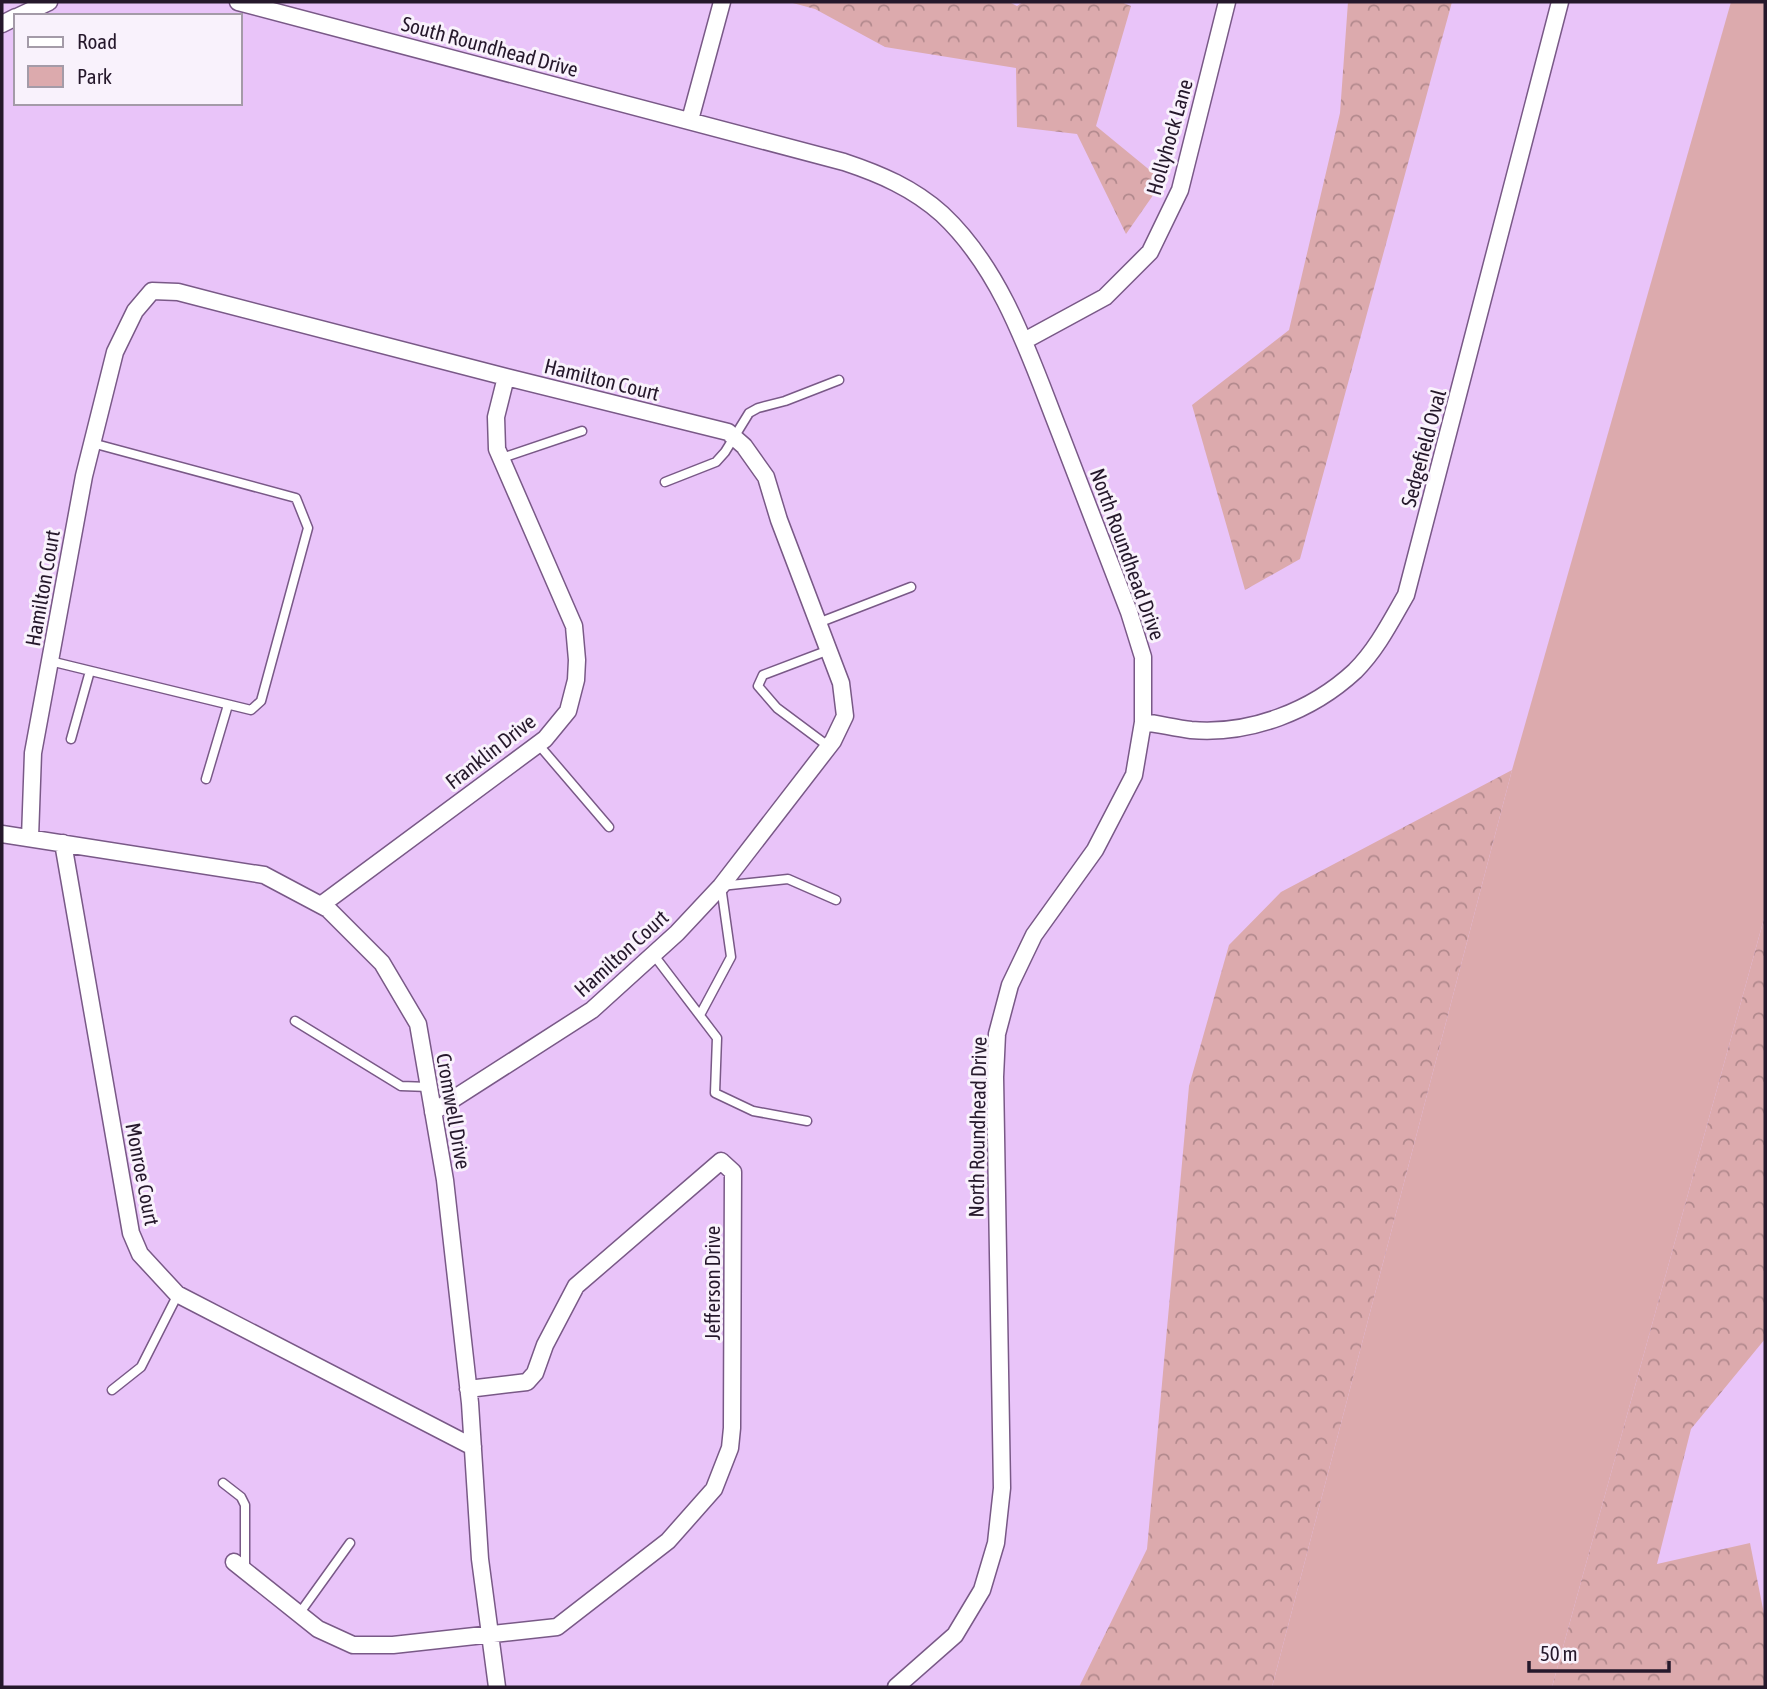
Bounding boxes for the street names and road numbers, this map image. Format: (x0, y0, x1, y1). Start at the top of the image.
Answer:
street label: South Roundhead Drive (399, 11, 581, 81)
street label: Hollyhock Lane (1141, 76, 1197, 198)
street label: Hamilton Court (542, 353, 662, 405)
street label: Sedgefield Oval (1396, 386, 1450, 509)
street label: North Roundhead Drive (1086, 465, 1170, 643)
street label: Hamilton Court (20, 528, 64, 648)
street label: Franklin Drive (440, 709, 540, 793)
street label: Hamilton Court (569, 905, 673, 1001)
street label: North Roundhead Drive (963, 1036, 991, 1218)
street label: Cromwell Drive (432, 1051, 476, 1171)
street label: Monroe Court (121, 1121, 165, 1227)
street label: Jefferson Drive (700, 1226, 724, 1340)

